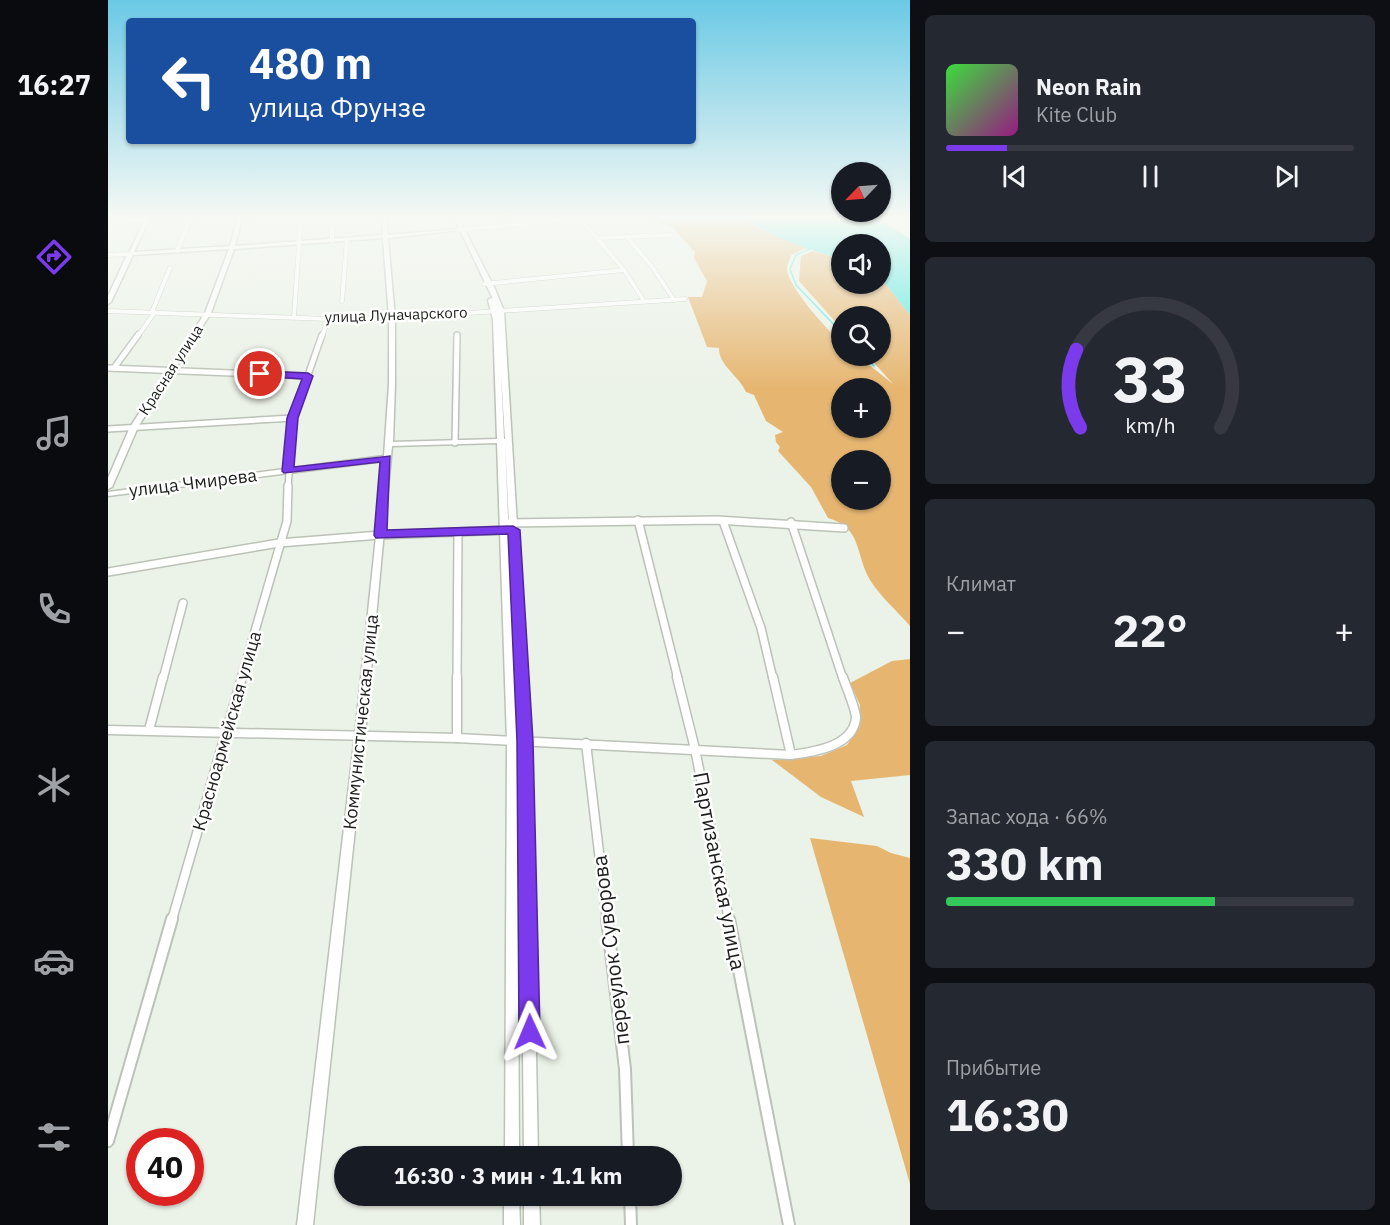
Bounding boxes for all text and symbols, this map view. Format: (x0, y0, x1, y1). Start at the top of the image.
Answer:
text: 480 m (249, 36, 372, 91)
icon: left (150, 42, 228, 120)
text: 16:27 (17, 67, 91, 102)
text: Neon Rain (1036, 72, 1142, 101)
text: улица Фрунзе (249, 89, 426, 124)
text: Kite Club (1036, 101, 1117, 128)
icon: previous (998, 160, 1031, 193)
icon: pause (1134, 160, 1167, 193)
icon: next (1270, 160, 1303, 193)
north arrow (831, 162, 891, 222)
map controls (831, 162, 891, 510)
button: sound (831, 234, 891, 294)
icon: directions (33, 236, 75, 278)
street label: улица Луначарского (324, 303, 468, 326)
button: search (831, 306, 891, 366)
street label: Красная улица (134, 321, 207, 419)
text: 33 (1113, 338, 1187, 419)
pin (234, 348, 285, 399)
icon: arrive (243, 357, 276, 390)
button: + (831, 378, 891, 438)
text: km/h (1125, 411, 1175, 439)
icon: music (33, 412, 75, 454)
button: − (831, 450, 891, 510)
street label: улица Чмирева (128, 463, 259, 502)
text: Климат (946, 570, 1016, 597)
icon: phone (33, 588, 75, 630)
text: 22° (1112, 601, 1188, 659)
text: − (946, 609, 966, 652)
text: + (1334, 609, 1354, 652)
street label: Коммунистическая улица (338, 613, 383, 831)
street label: Красноармейская улица (187, 628, 266, 833)
icon: climate (33, 764, 75, 806)
street label: Партизанская улица (687, 769, 753, 972)
text: Запас хода · 66% (946, 803, 1108, 830)
text: 330 km (946, 834, 1104, 892)
street label: переулок Суворова (584, 854, 636, 1047)
icon: car (33, 940, 75, 982)
position arrow (498, 1000, 562, 1064)
text: Прибытие (946, 1054, 1041, 1081)
text: 16:30 (946, 1085, 1069, 1143)
icon: filters (33, 1116, 75, 1158)
speed limit sign: 40 (126, 1128, 204, 1206)
text: 16:30 · 3 мин · 1.1 km (394, 1161, 622, 1190)

